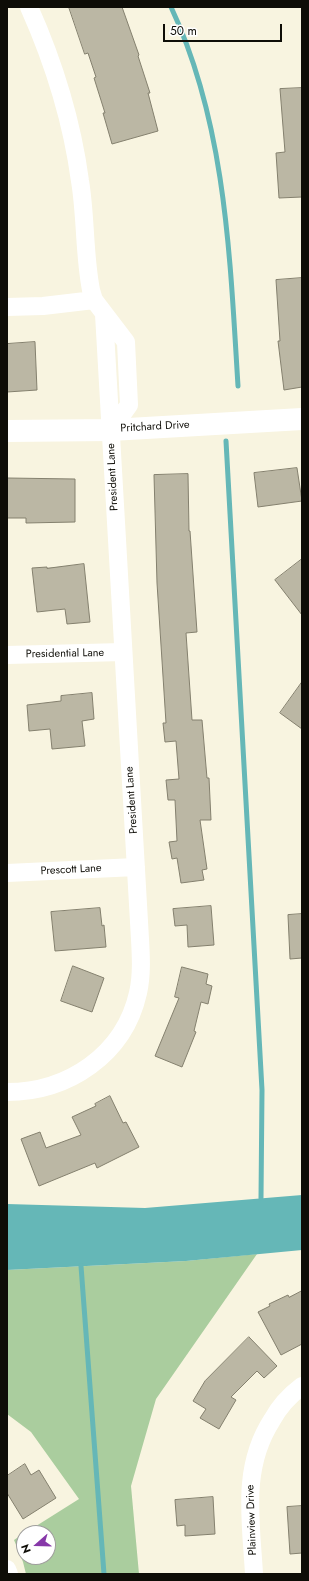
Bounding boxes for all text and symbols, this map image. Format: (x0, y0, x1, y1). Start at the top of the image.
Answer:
scale bar (165, 16, 284, 42)
text: 50 m (170, 22, 197, 40)
street label: Pritchard Drive (120, 419, 190, 435)
street label: President Lane (105, 443, 121, 511)
street label: Presidential Lane (26, 647, 104, 661)
street label: President Lane (123, 766, 141, 834)
street label: Prescott Lane (40, 862, 102, 878)
street label: Plainview Drive (244, 1484, 260, 1556)
north arrow (16, 1525, 56, 1565)
text: N (17, 1542, 35, 1556)

